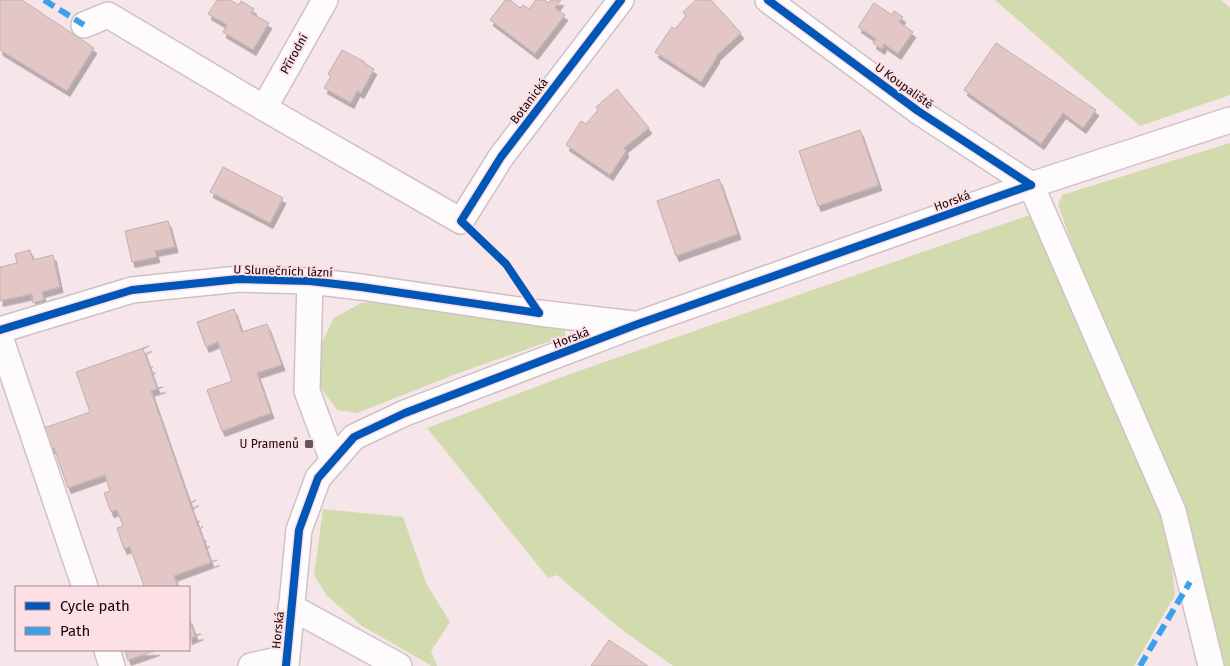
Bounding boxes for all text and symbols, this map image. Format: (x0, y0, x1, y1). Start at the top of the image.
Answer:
street label: Přírodní (277, 31, 311, 76)
street label: U Koupaliště (872, 60, 936, 112)
street label: Botanická (507, 75, 551, 127)
street label: Horská (932, 188, 972, 214)
street label: U Slunečních lázní (233, 262, 334, 280)
street label: Horská (551, 325, 591, 351)
place label: U Pramenů (240, 437, 299, 451)
marker: U Pramenů (303, 438, 315, 450)
legend (15, 586, 190, 651)
text: Cycle path (60, 597, 130, 615)
street label: Horská (269, 611, 287, 649)
text: Path (60, 622, 90, 640)

